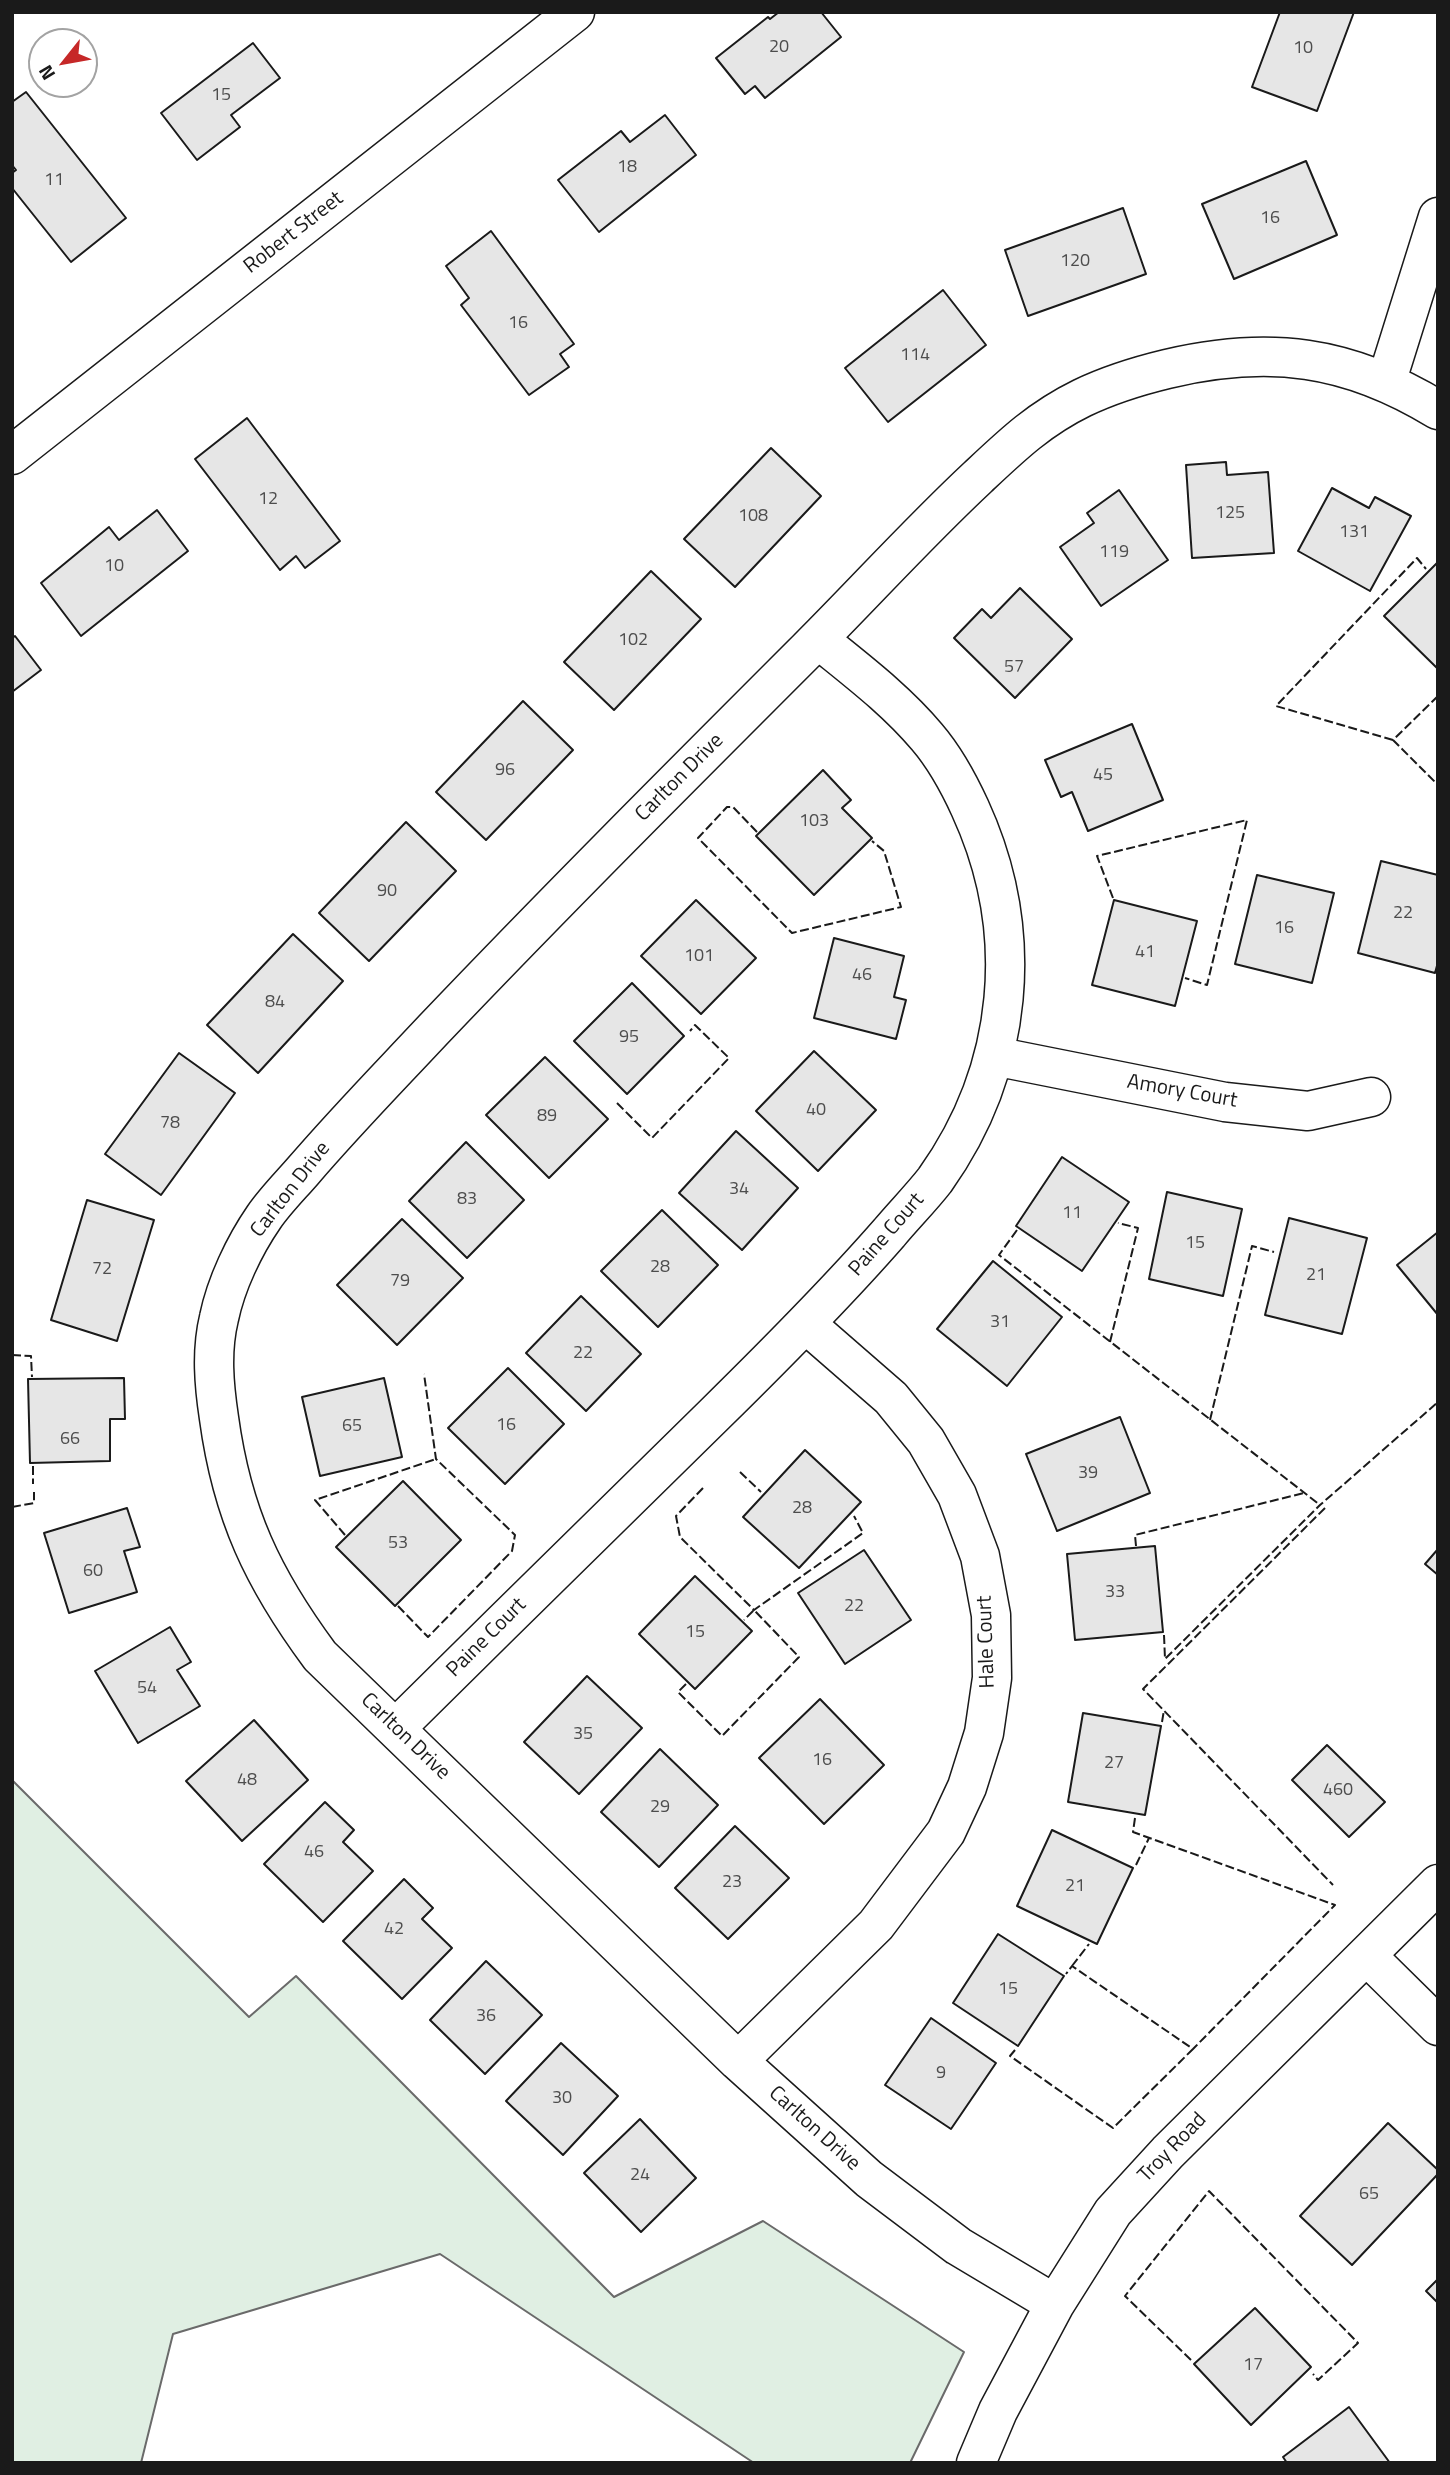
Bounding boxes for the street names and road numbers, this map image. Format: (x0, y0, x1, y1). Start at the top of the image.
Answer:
street label: Robert Street (239, 186, 349, 280)
street label: Carlton Drive (631, 729, 729, 827)
street label: Amory Court (1125, 1070, 1239, 1114)
street label: Carlton Drive (246, 1137, 336, 1243)
street label: Paine Court (844, 1188, 930, 1282)
street label: Paine Court (442, 1593, 532, 1683)
street label: Hale Court (973, 1595, 1001, 1689)
street label: Carlton Drive (355, 1688, 455, 1786)
street label: Carlton Drive (763, 2081, 865, 2177)
street label: Troy Road (1134, 2108, 1212, 2188)

